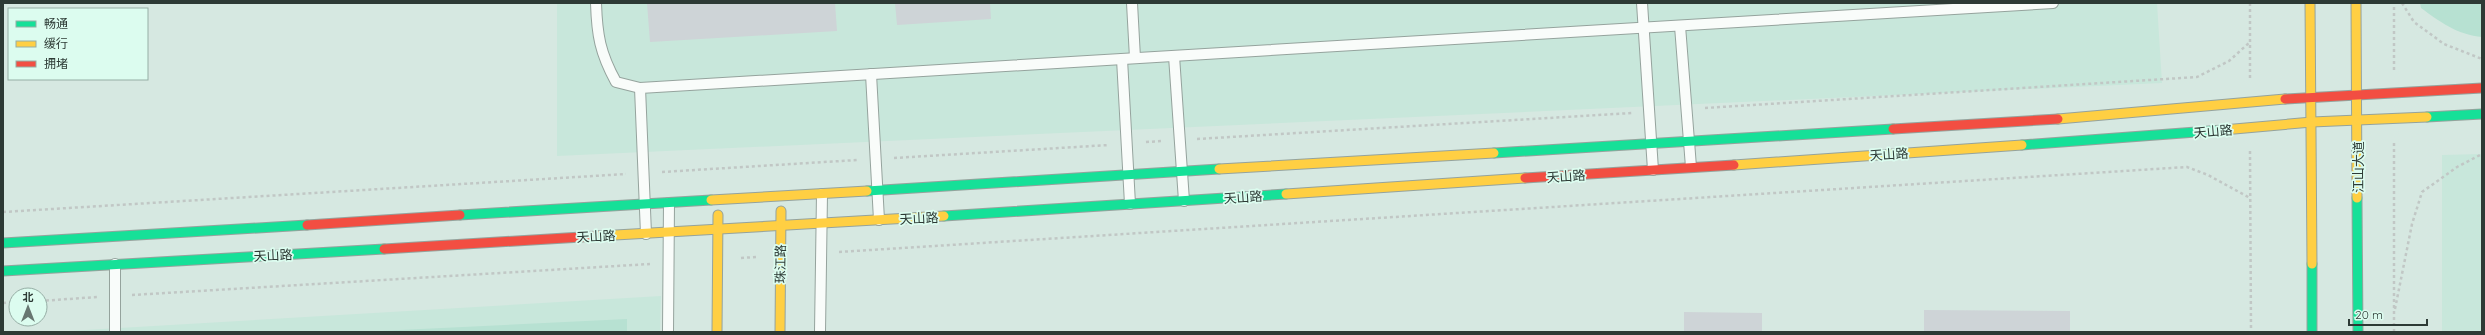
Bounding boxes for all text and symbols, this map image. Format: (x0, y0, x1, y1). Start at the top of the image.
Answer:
legend (8, 8, 148, 80)
text: 畅通 (44, 16, 68, 31)
text: 缓行 (44, 36, 68, 51)
text: 拥堵 (44, 56, 68, 71)
street label: 天山路 (2193, 121, 2233, 141)
street label: 江山大道 (2350, 141, 2366, 193)
street label: 天山路 (1869, 145, 1909, 163)
street label: 天山路 (1546, 167, 1586, 185)
street label: 天山路 (1223, 188, 1263, 206)
street label: 天山路 (899, 209, 939, 227)
street label: 天山路 (576, 227, 616, 245)
street label: 珠江路 (772, 244, 788, 284)
street label: 天山路 (253, 246, 293, 264)
north arrow (8, 287, 48, 327)
text: 北 (23, 290, 34, 304)
scale bar (2349, 301, 2427, 327)
text: 20 m (2355, 307, 2383, 322)

